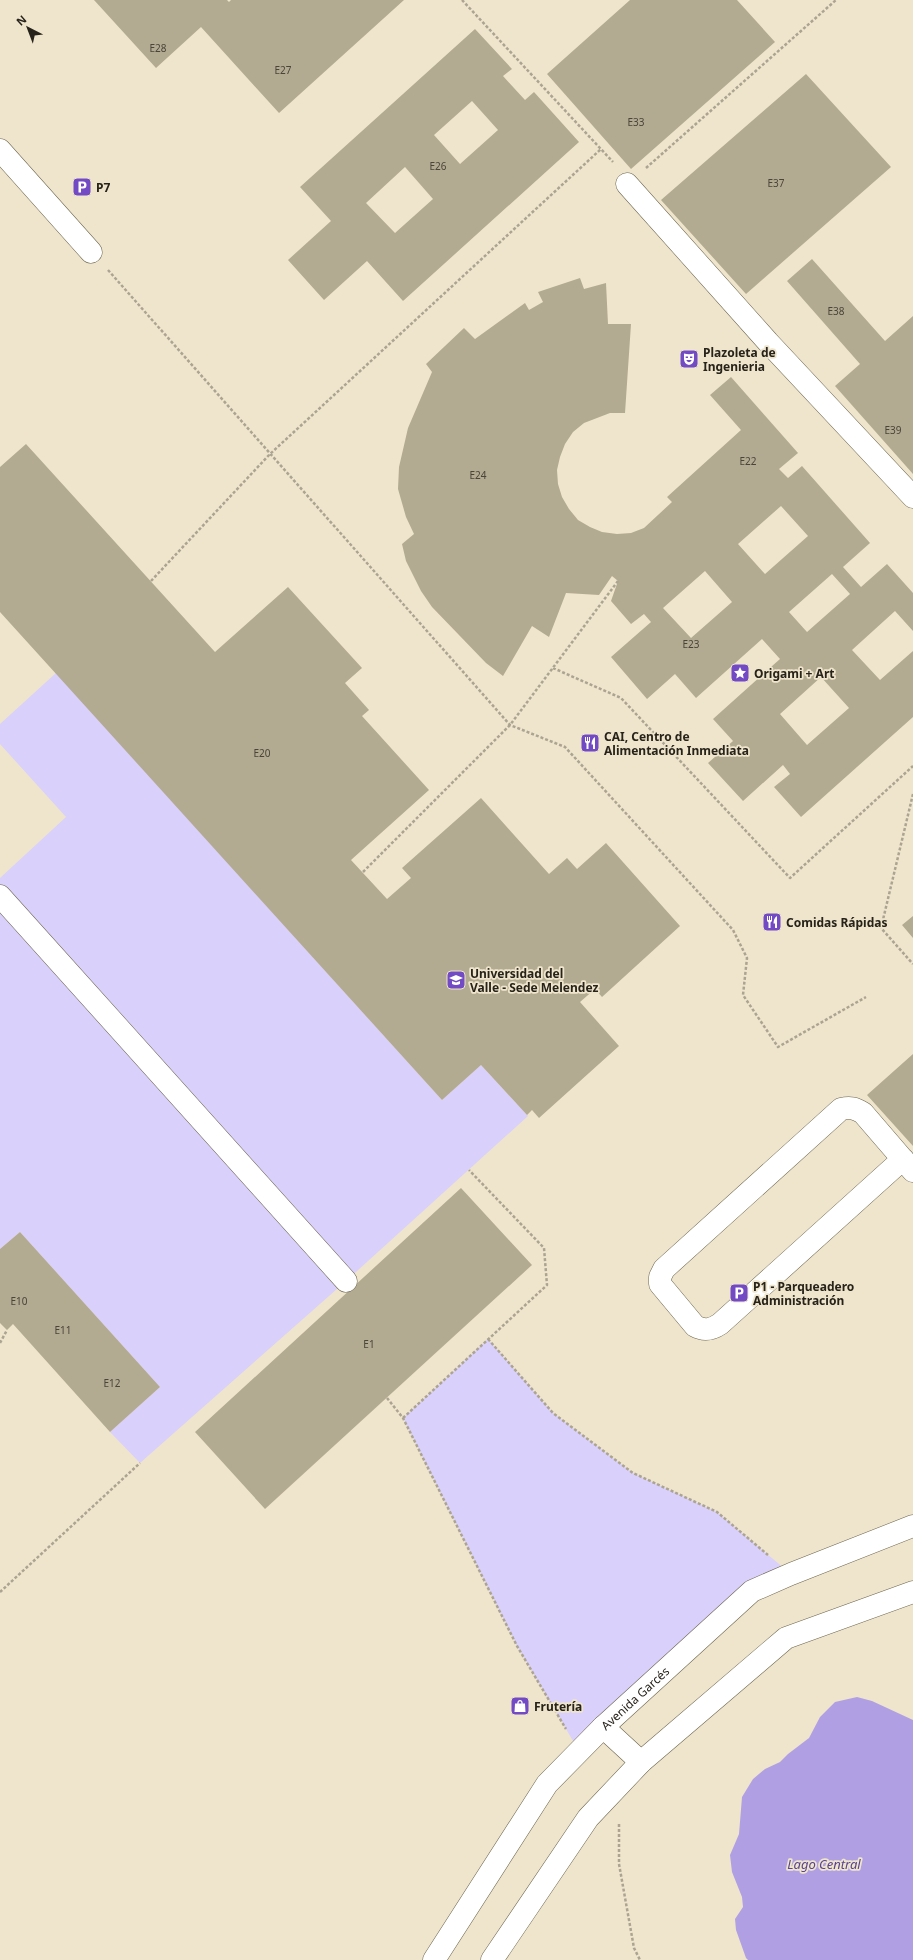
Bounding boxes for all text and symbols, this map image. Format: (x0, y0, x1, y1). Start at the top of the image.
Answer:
north arrow (8, 8, 48, 48)
text: N (13, 12, 29, 29)
house number: E28 (150, 41, 167, 55)
house number: E27 (275, 63, 292, 77)
house number: E33 (628, 115, 645, 129)
house number: E26 (430, 159, 447, 173)
parking icon: P7 (71, 176, 93, 198)
house number: E37 (768, 176, 785, 190)
place label: P7 (96, 179, 110, 196)
house number: E38 (828, 304, 845, 318)
place label: Plazoleta de Ingenieria (703, 344, 776, 375)
theatre icon: Plazoleta de Ingenieria (678, 348, 700, 370)
house number: E39 (885, 423, 902, 437)
house number: E22 (740, 454, 757, 468)
house number: E24 (470, 468, 487, 482)
house number: E23 (683, 637, 700, 651)
place icon: Origami + Art (729, 662, 751, 684)
place label: Origami + Art (754, 665, 835, 682)
place label: CAI, Centro de Alimentación Inmediata (604, 728, 749, 759)
restaurant icon: CAI, Centro de Alimentación Inmediata (579, 732, 601, 754)
house number: E20 (254, 746, 271, 760)
restaurant icon: Comidas Rápidas (761, 911, 783, 933)
place label: Comidas Rápidas (786, 914, 887, 931)
place label: Universidad del Valle - Sede Melendez (470, 965, 598, 996)
school or university icon: Universidad del Valle - Sede Melendez (445, 969, 467, 991)
place label: P1 - Parqueadero Administración (753, 1278, 854, 1309)
parking icon: P1 - Parqueadero Administración (728, 1282, 750, 1304)
house number: E10 (11, 1294, 28, 1308)
house number: E11 (55, 1323, 72, 1337)
house number: E1 (363, 1337, 375, 1351)
house number: E12 (104, 1376, 121, 1390)
street label: Avenida Garcés (597, 1662, 673, 1734)
shop icon: Frutería (509, 1695, 531, 1717)
place label: Frutería (534, 1698, 582, 1715)
water label: Lago Central (787, 1855, 861, 1873)

